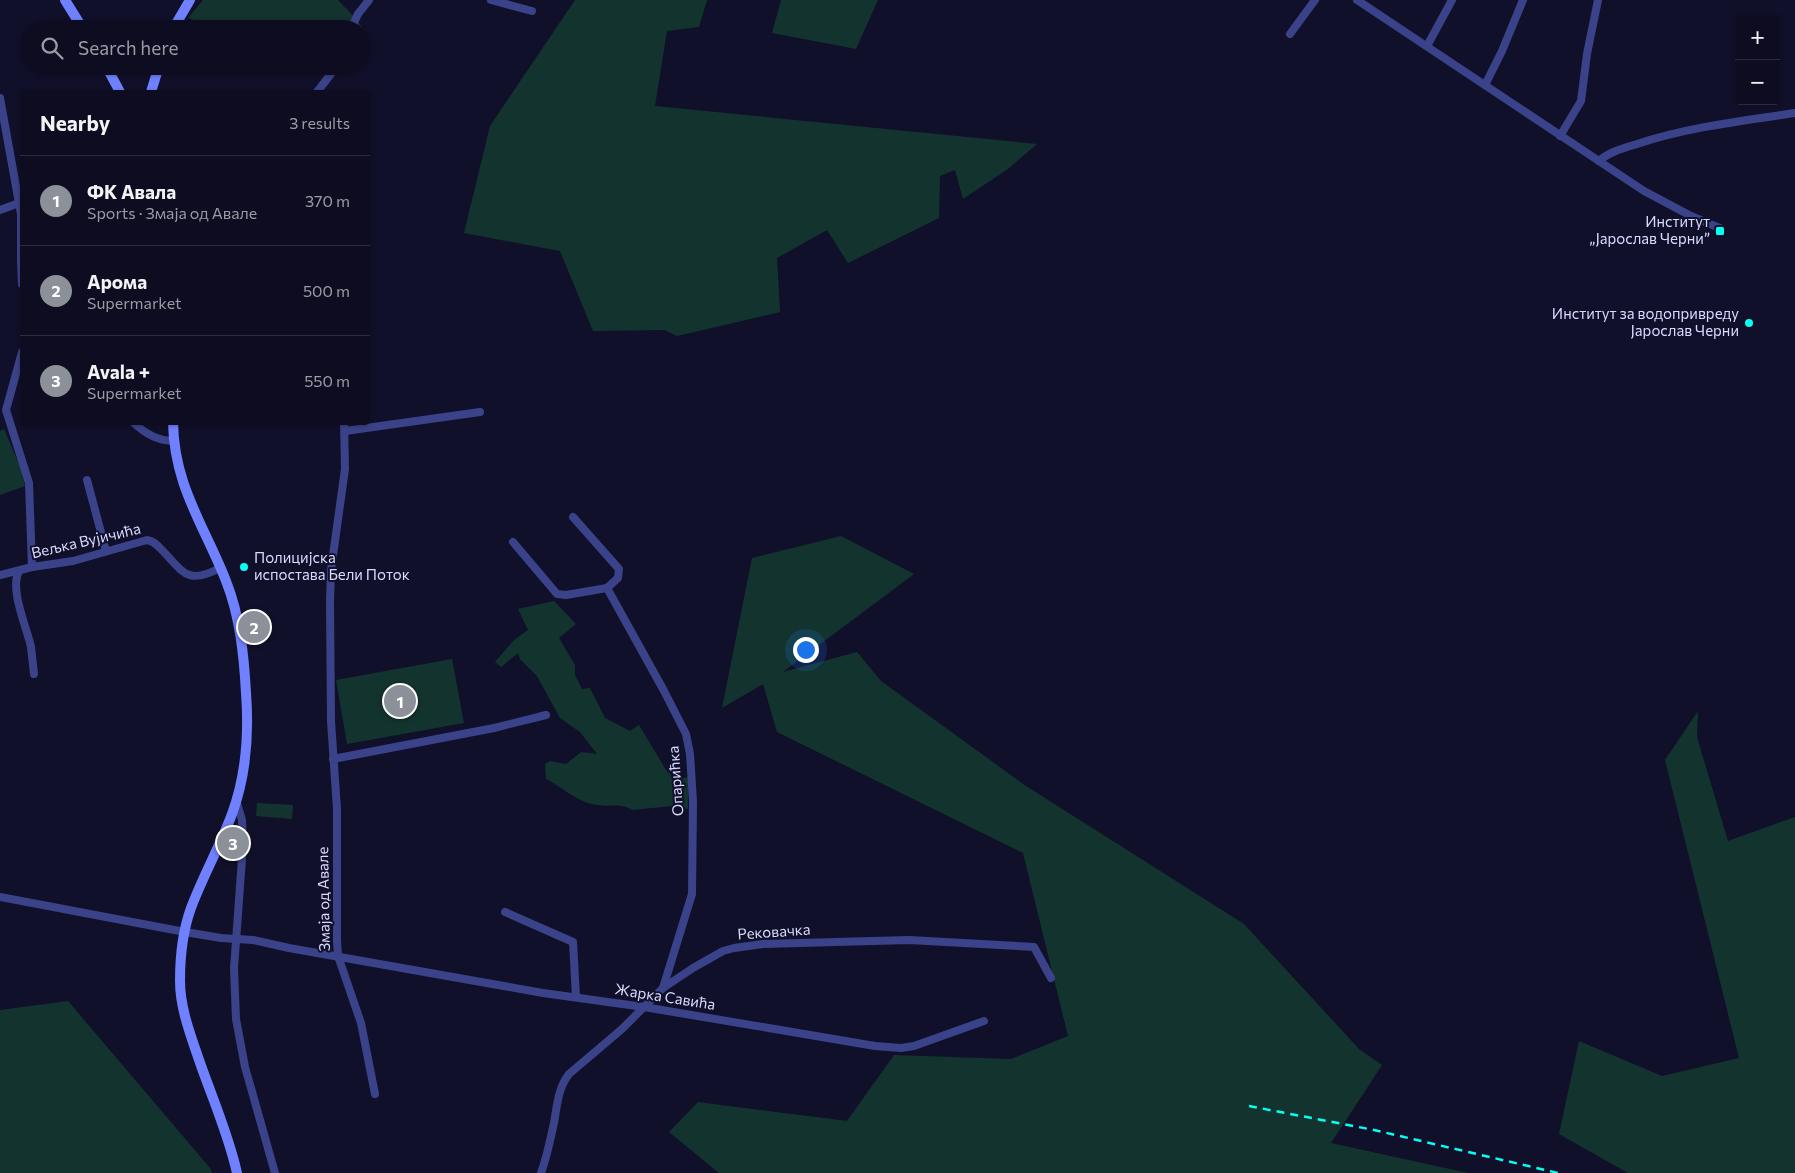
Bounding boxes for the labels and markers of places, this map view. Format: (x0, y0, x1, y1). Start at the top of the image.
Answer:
place label: Институт „Јарослав Черни” (1589, 212, 1710, 247)
marker: Институт „Јарослав Черни” (1714, 225, 1726, 237)
place label: Институт за водопривреду Јарослав Черни (1552, 304, 1739, 339)
marker: Институт за водопривреду Јарослав Черни (1743, 317, 1755, 329)
place label: Полицијска испостава Бели Поток (254, 548, 410, 583)
marker: Полицијска испостава Бели Поток (238, 561, 250, 573)
pin: 2 (238, 608, 270, 646)
pin: 1 (384, 682, 416, 720)
pin: 3 (217, 824, 249, 862)

